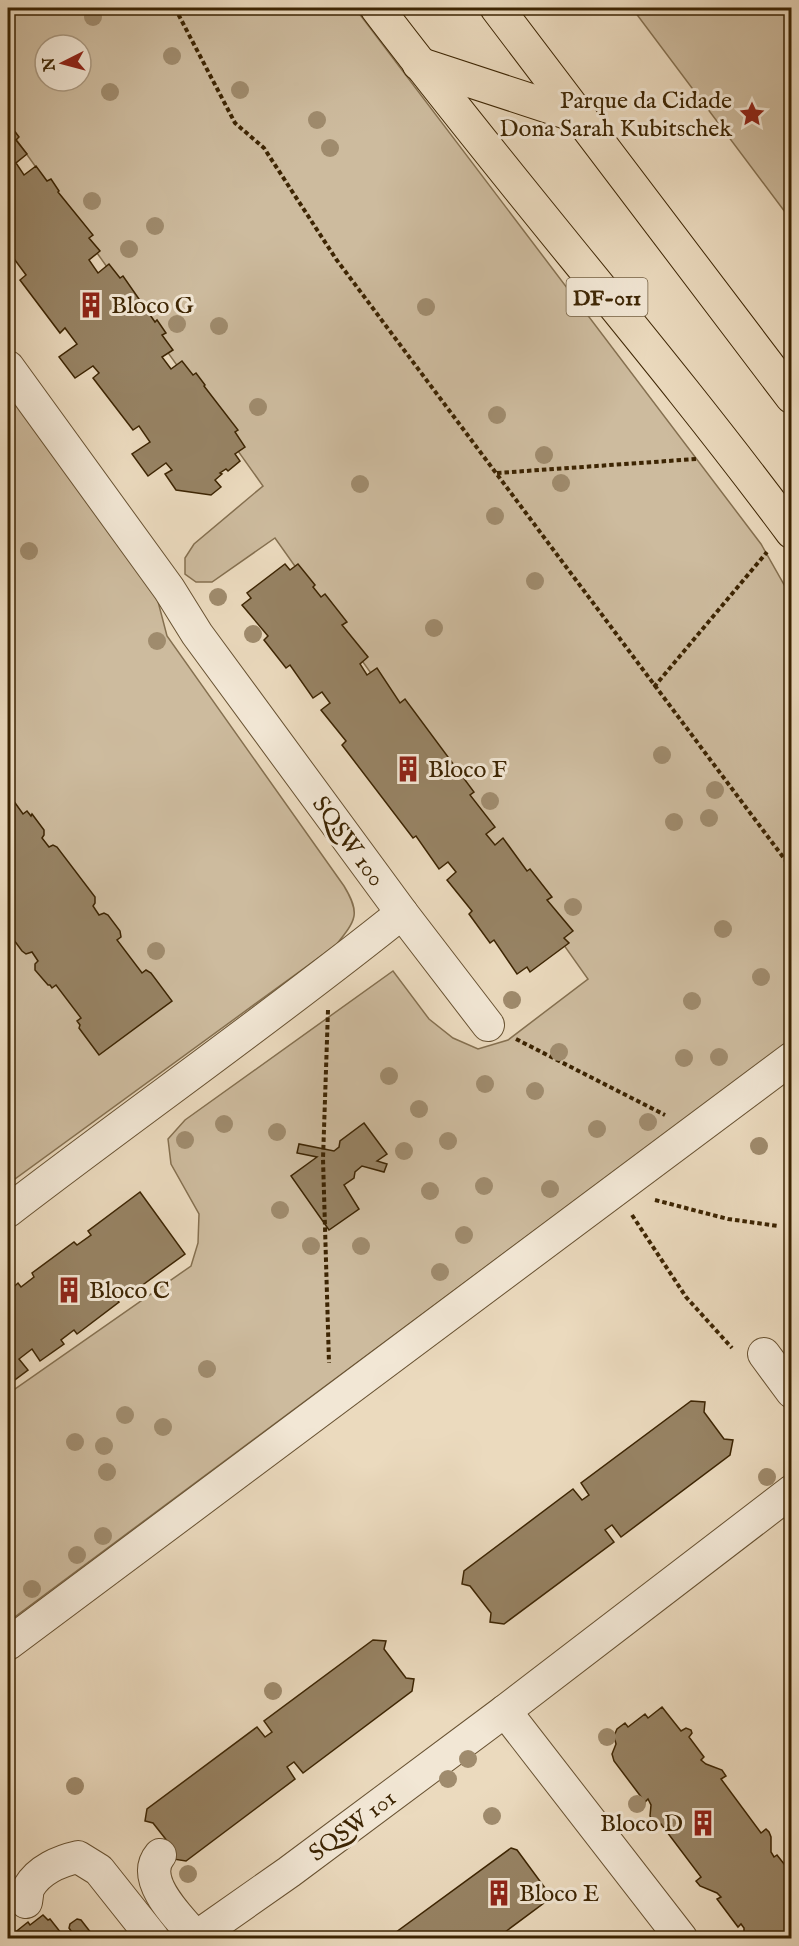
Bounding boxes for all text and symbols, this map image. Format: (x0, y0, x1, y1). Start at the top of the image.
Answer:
north arrow (33, 33, 93, 93)
text: N (39, 56, 61, 73)
place label: Parque da Cidade Dona Sarah Kubitschek (499, 86, 732, 145)
place icon: Parque da Cidade Dona Sarah Kubitschek (737, 99, 767, 129)
road number: DF-011 (566, 278, 648, 316)
building icon: Bloco G (76, 290, 106, 320)
place label: Bloco G (111, 291, 194, 322)
building icon: Bloco F (393, 754, 423, 784)
place label: Bloco F (428, 755, 507, 786)
street label: SQSW 100 (304, 790, 391, 893)
building icon: Bloco C (54, 1275, 84, 1305)
place label: Bloco C (89, 1276, 170, 1307)
street label: SQSW 101 (303, 1783, 403, 1869)
building icon: Bloco D (688, 1808, 718, 1838)
place label: Bloco D (600, 1809, 683, 1840)
building icon: Bloco E (484, 1878, 514, 1908)
place label: Bloco E (519, 1879, 599, 1910)

